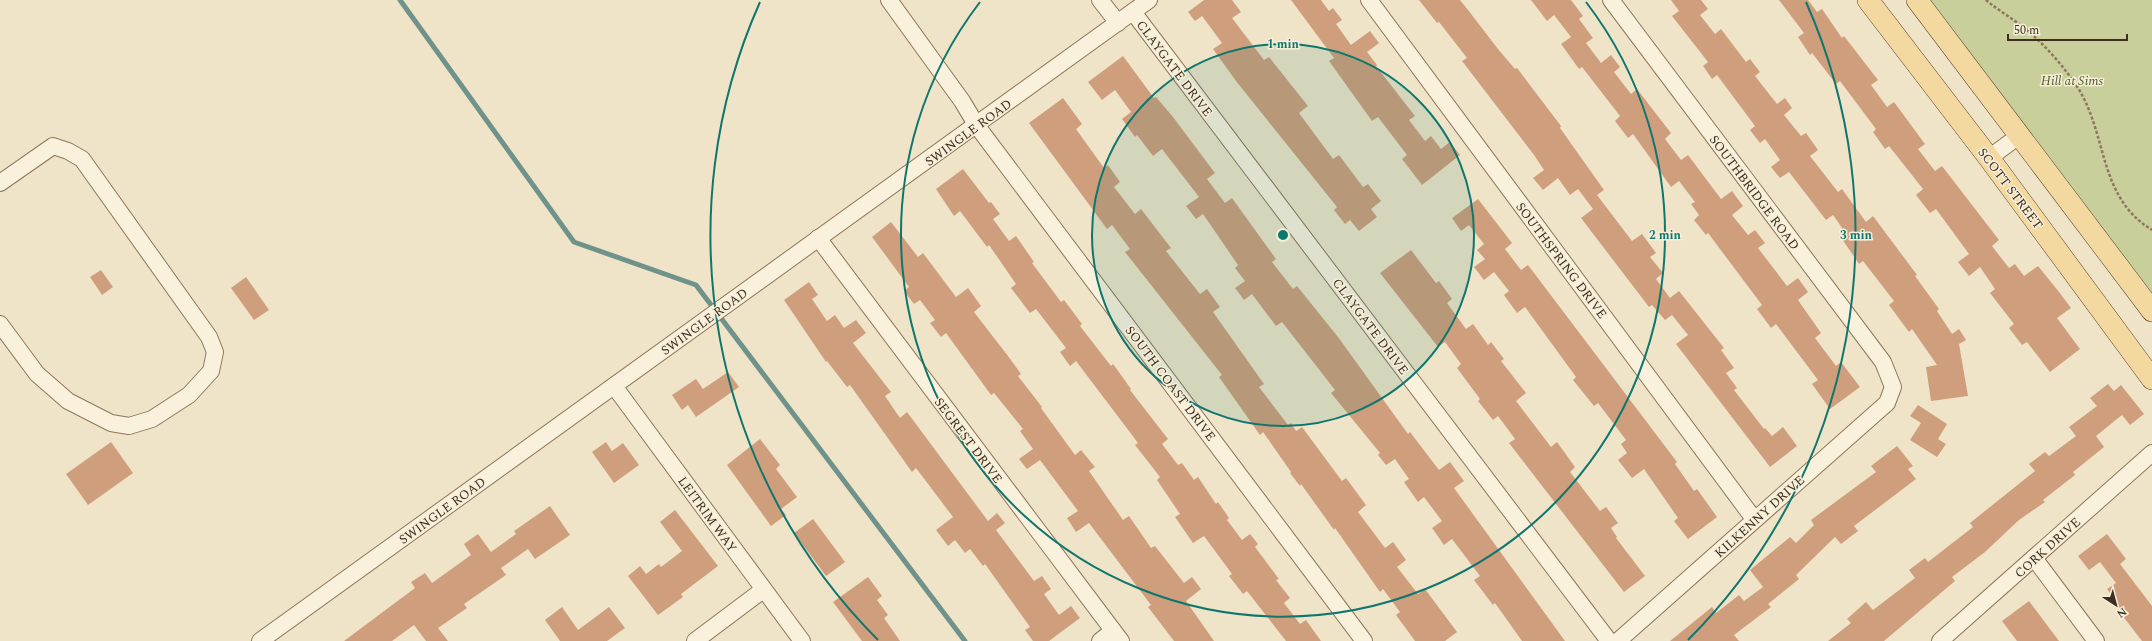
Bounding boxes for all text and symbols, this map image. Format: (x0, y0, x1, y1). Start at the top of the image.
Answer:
street label: CLAYGATE DRIVE (1131, 16, 1217, 121)
scale bar (2008, 16, 2127, 42)
text: 50 m (2014, 21, 2039, 40)
text: 1 min (1267, 35, 1300, 54)
park label: Hill at Sims (2041, 71, 2103, 91)
street label: SWINGLE ROAD (921, 94, 1016, 171)
street label: SOUTHBRIDGE ROAD (1704, 131, 1804, 254)
street label: SCOTT STREET (1973, 144, 2048, 234)
street label: SOUTHSPRING DRIVE (1511, 198, 1612, 323)
text: 2 min (1649, 226, 1682, 245)
text: 3 min (1840, 226, 1873, 245)
centre of rings (1276, 228, 1290, 242)
street label: CLAYGATE DRIVE (1327, 274, 1413, 379)
street label: SWINGLE ROAD (657, 283, 752, 360)
street label: SOUTH COAST DRIVE (1120, 322, 1220, 446)
street label: SEGREST DRIVE (929, 393, 1007, 488)
street label: KILKENNY DRIVE (1710, 471, 1809, 563)
street label: SWINGLE ROAD (395, 472, 490, 549)
street label: LEITRIM WAY (673, 472, 742, 557)
street label: CORK DRIVE (2010, 513, 2085, 583)
north arrow (2096, 585, 2136, 625)
text: N (2113, 603, 2130, 622)

